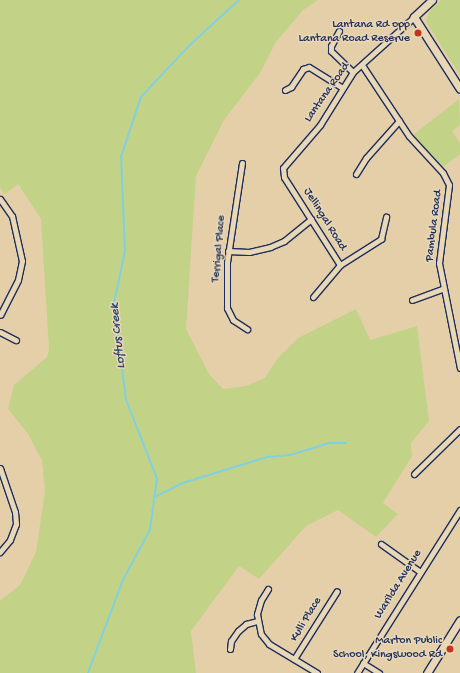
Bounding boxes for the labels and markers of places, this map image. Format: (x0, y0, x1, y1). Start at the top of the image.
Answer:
place label: Lantana Rd opp Lantana Road Reserve (299, 19, 410, 47)
marker: Lantana Rd opp Lantana Road Reserve (413, 28, 423, 38)
place label: Marton Public School, Kingswood Rd (333, 635, 442, 663)
marker: Marton Public School, Kingswood Rd (445, 644, 455, 654)

